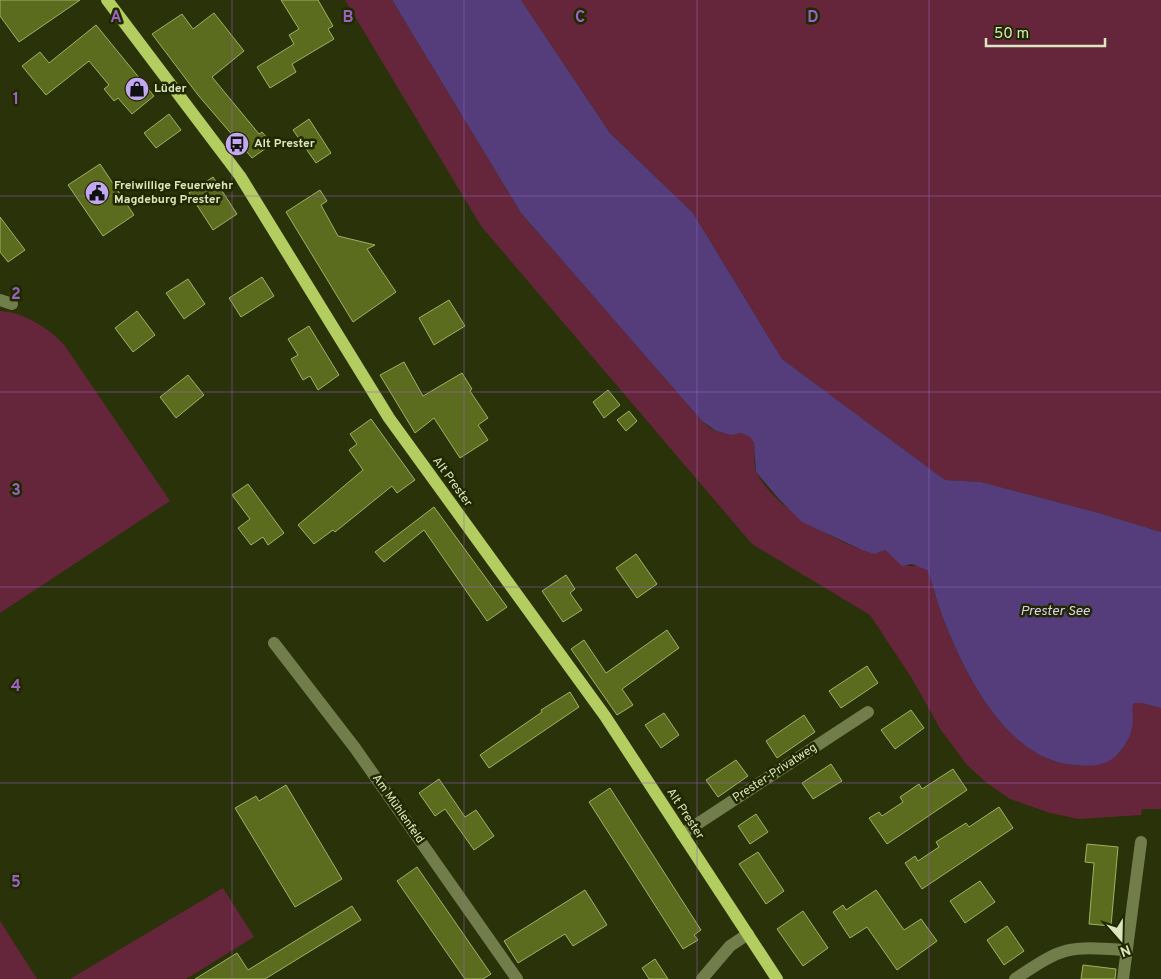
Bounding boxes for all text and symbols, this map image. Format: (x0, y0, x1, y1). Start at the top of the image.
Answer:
text: A (110, 8, 122, 28)
text: B (342, 8, 354, 28)
text: C (575, 8, 585, 28)
text: D (807, 8, 819, 28)
scale bar (986, 15, 1105, 47)
text: 50 m (994, 25, 1029, 44)
shop icon: Lüder (124, 76, 150, 102)
place label: Lüder (154, 81, 187, 97)
text: 1 (13, 90, 19, 110)
bus stop icon: Alt Prester (224, 131, 250, 157)
place label: Alt Prester (254, 136, 315, 152)
place label: Freiwillige Feuerwehr Magdeburg Prester (114, 178, 233, 208)
public building icon: Freiwillige Feuerwehr Magdeburg Prester (84, 180, 110, 206)
text: 2 (11, 285, 21, 305)
street label: Alt Prester (428, 454, 476, 510)
text: 3 (11, 481, 21, 501)
water label: Prester See (1020, 603, 1091, 620)
text: 4 (11, 677, 21, 697)
street label: Prester-Privatweg (730, 740, 820, 806)
street label: Am Mühlenfeld (368, 771, 428, 847)
street label: Alt Prester (662, 785, 708, 843)
text: 5 (11, 873, 21, 893)
north arrow (1096, 914, 1146, 964)
text: N (1117, 940, 1133, 960)

